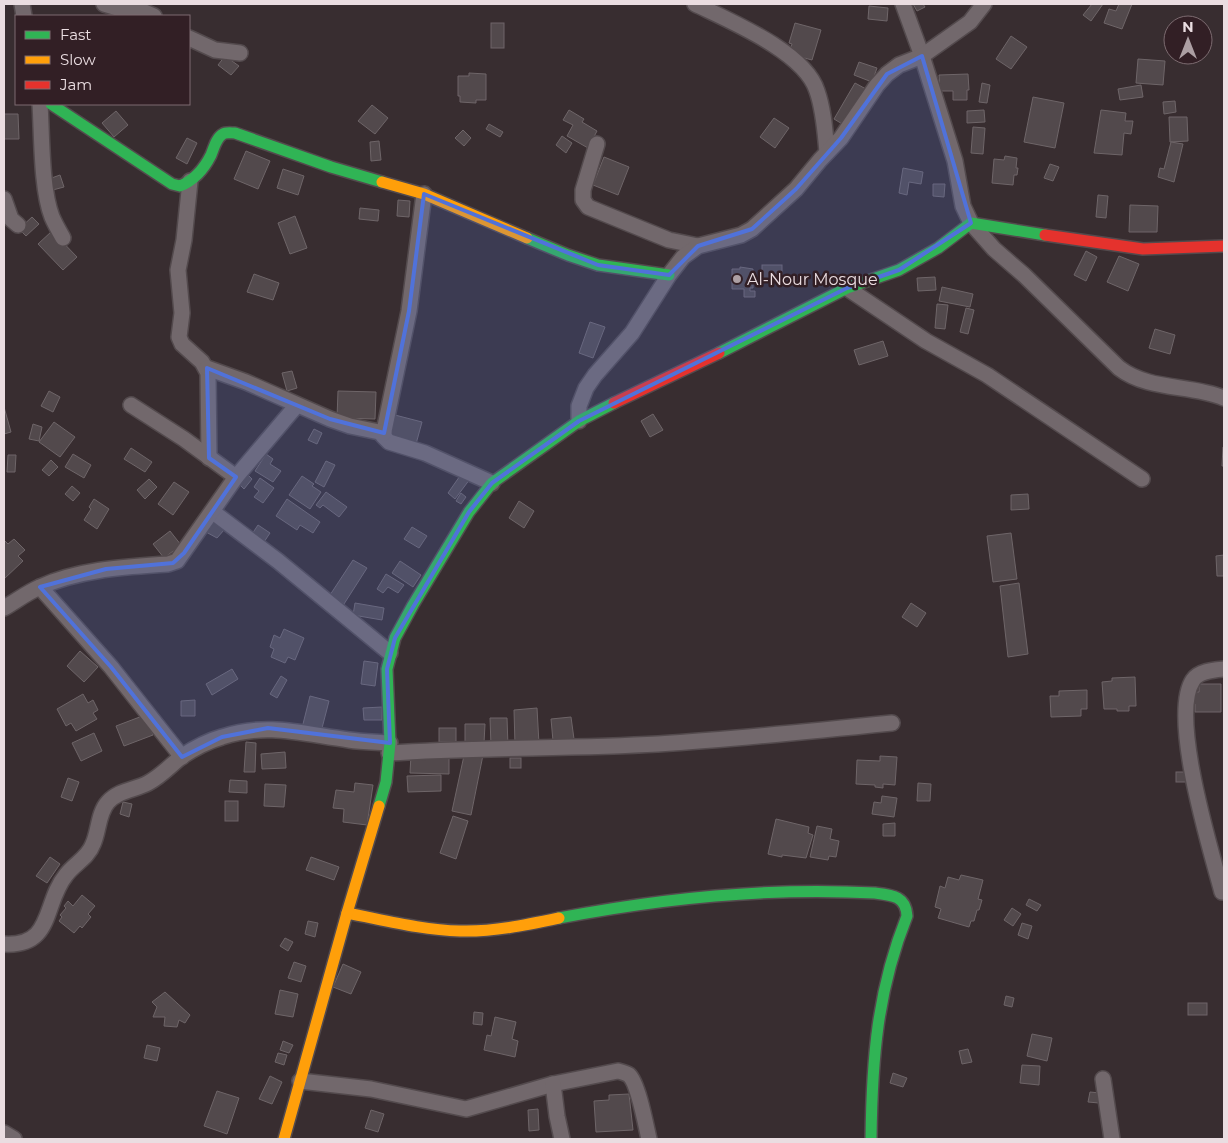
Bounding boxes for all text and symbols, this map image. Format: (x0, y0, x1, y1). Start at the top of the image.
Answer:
legend (15, 15, 190, 105)
north arrow (1163, 15, 1213, 65)
text: N (1182, 18, 1194, 36)
text: Fast (60, 25, 91, 44)
text: Slow (60, 50, 96, 69)
text: Jam (59, 75, 92, 94)
place label: Al-Nour Mosque (747, 270, 878, 289)
marker: Al-Nour Mosque (731, 273, 743, 285)

